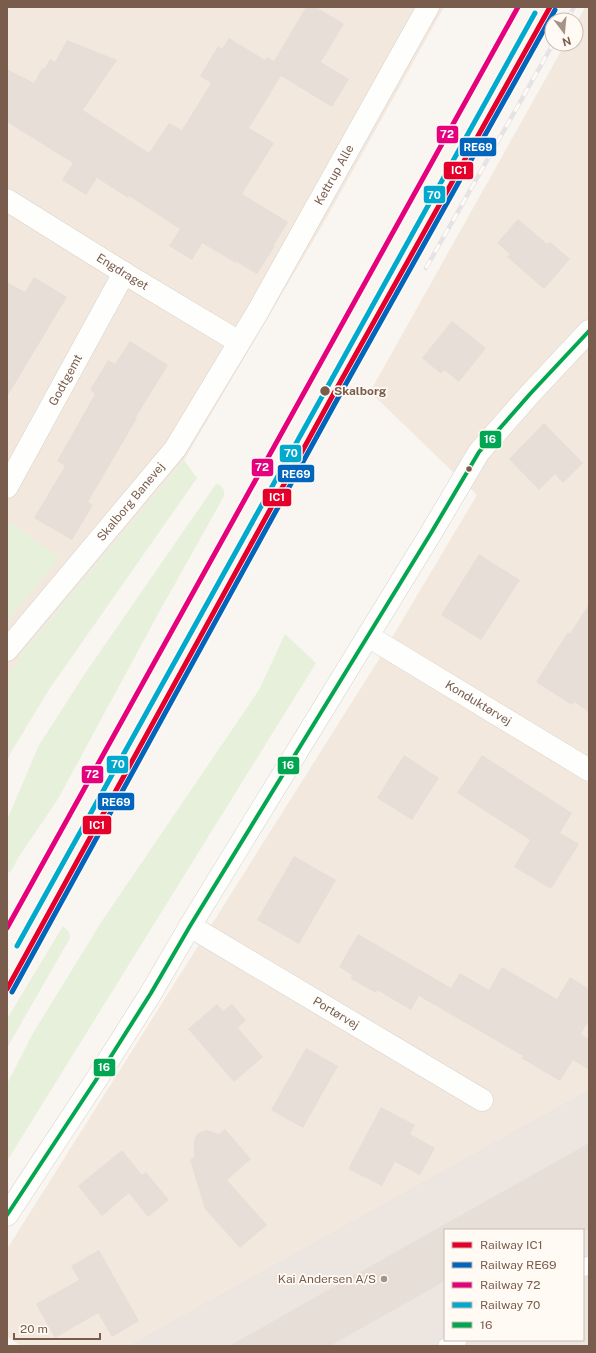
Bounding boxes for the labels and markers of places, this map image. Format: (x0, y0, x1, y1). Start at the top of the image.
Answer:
marker: Skalborg (318, 384, 332, 398)
place label: Skalborg (334, 384, 387, 398)
unlabelled marker (464, 464, 474, 474)
place label: Kai Andersen A/S (278, 1272, 376, 1286)
marker: Kai Andersen A/S (379, 1274, 389, 1284)

